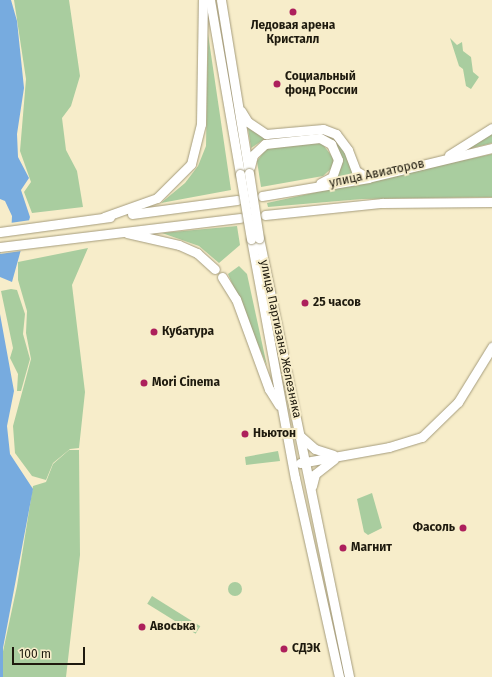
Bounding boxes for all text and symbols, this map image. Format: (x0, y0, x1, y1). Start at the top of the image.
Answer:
marker: Ледовая арена Кристалл (288, 7, 298, 17)
place label: Ледовая арена Кристалл (251, 19, 335, 47)
place label: Социальный фонд России (285, 70, 358, 98)
marker: Социальный фонд России (272, 79, 282, 89)
street label: улица Авиаторов (328, 157, 426, 191)
street label: улица Партизана Железняка (256, 259, 304, 419)
place label: 25 часов (313, 296, 361, 310)
marker: 25 часов (300, 298, 310, 308)
place label: Кубатура (162, 325, 214, 339)
marker: Кубатура (149, 327, 159, 337)
place label: Mori Cinema (152, 376, 220, 390)
marker: Mori Cinema (139, 378, 149, 388)
place label: Ньютон (253, 427, 296, 441)
marker: Ньютон (240, 429, 250, 439)
place label: Фасоль (413, 521, 455, 535)
marker: Фасоль (458, 523, 468, 533)
place label: Магнит (351, 541, 392, 555)
marker: Магнит (338, 543, 348, 553)
place label: Авоська (150, 620, 196, 634)
marker: Авоська (137, 622, 147, 632)
scale bar (14, 639, 87, 665)
place label: СДЭК (292, 642, 320, 656)
marker: СДЭК (279, 644, 289, 654)
text: 100 m (19, 647, 51, 661)

